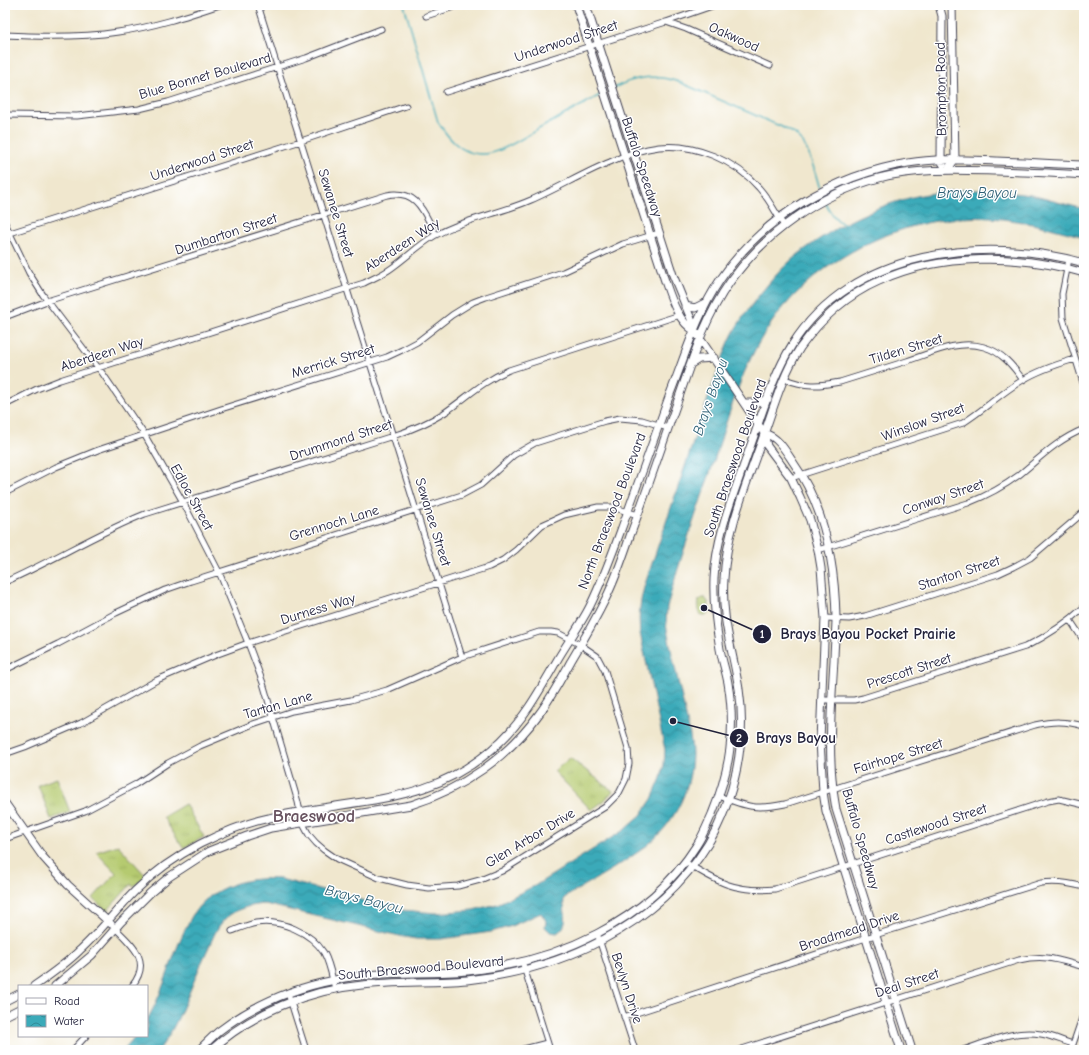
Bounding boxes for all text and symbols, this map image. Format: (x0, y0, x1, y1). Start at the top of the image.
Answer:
street label: Underwood Street (512, 16, 621, 66)
street label: Oakwood (706, 18, 762, 56)
street label: Brompton Road (932, 42, 950, 136)
street label: Blue Bonnet Boulevard (137, 49, 273, 103)
street label: Buffalo Speedway (618, 115, 666, 220)
street label: Underwood Street (148, 135, 257, 185)
street label: Sewanee Street (314, 167, 358, 260)
water label: Brays Bayou (937, 184, 1017, 202)
street label: Dumbarton Street (173, 209, 280, 259)
street label: Aberdeen Way (361, 214, 443, 276)
street label: Tilden Street (867, 330, 946, 368)
street label: Aberdeen Way (58, 332, 146, 375)
street label: Merrick Street (289, 340, 378, 382)
water label: Brays Bayou (688, 356, 732, 438)
street label: South Braeswood Boulevard (700, 377, 770, 539)
street label: Winslow Street (879, 399, 968, 445)
street label: Drummond Street (287, 415, 395, 465)
street label: North Braeswood Boulevard (574, 430, 650, 592)
street label: Edloe Street (167, 461, 218, 534)
street label: Conway Street (900, 475, 987, 519)
street label: Sewanee Street (411, 476, 455, 569)
street label: Grennoch Lane (287, 501, 381, 545)
street label: Stanton Street (916, 552, 1003, 594)
street label: Durness Way (279, 589, 358, 628)
callout: Brays Bayou Pocket Prairie (752, 620, 963, 647)
text: Brays Bayou Pocket Prairie (780, 625, 956, 643)
text: 1 (760, 627, 765, 641)
street label: Prescott Street (865, 649, 954, 693)
street label: Tartan Lane (242, 687, 314, 723)
callout: Brays Bayou (729, 725, 844, 752)
text: Brays Bayou (756, 729, 836, 747)
text: 2 (736, 731, 742, 745)
street label: Fairhope Street (851, 734, 946, 778)
street label: Buffalo Speedway (838, 787, 884, 892)
street label: Castlewood Street (883, 799, 990, 848)
street label: Glen Arbor Drive (482, 805, 578, 871)
district label: Braeswood (273, 806, 355, 827)
water label: Brays Bayou (323, 881, 405, 917)
street label: Broadmead Drive (797, 907, 901, 955)
street label: Bevlyn Drive (608, 950, 646, 1026)
street label: South Braeswood Boulevard (337, 952, 505, 984)
street label: Deal Street (873, 964, 942, 1001)
legend (18, 985, 148, 1037)
text: Road (54, 994, 80, 1008)
text: Water (54, 1014, 84, 1028)

